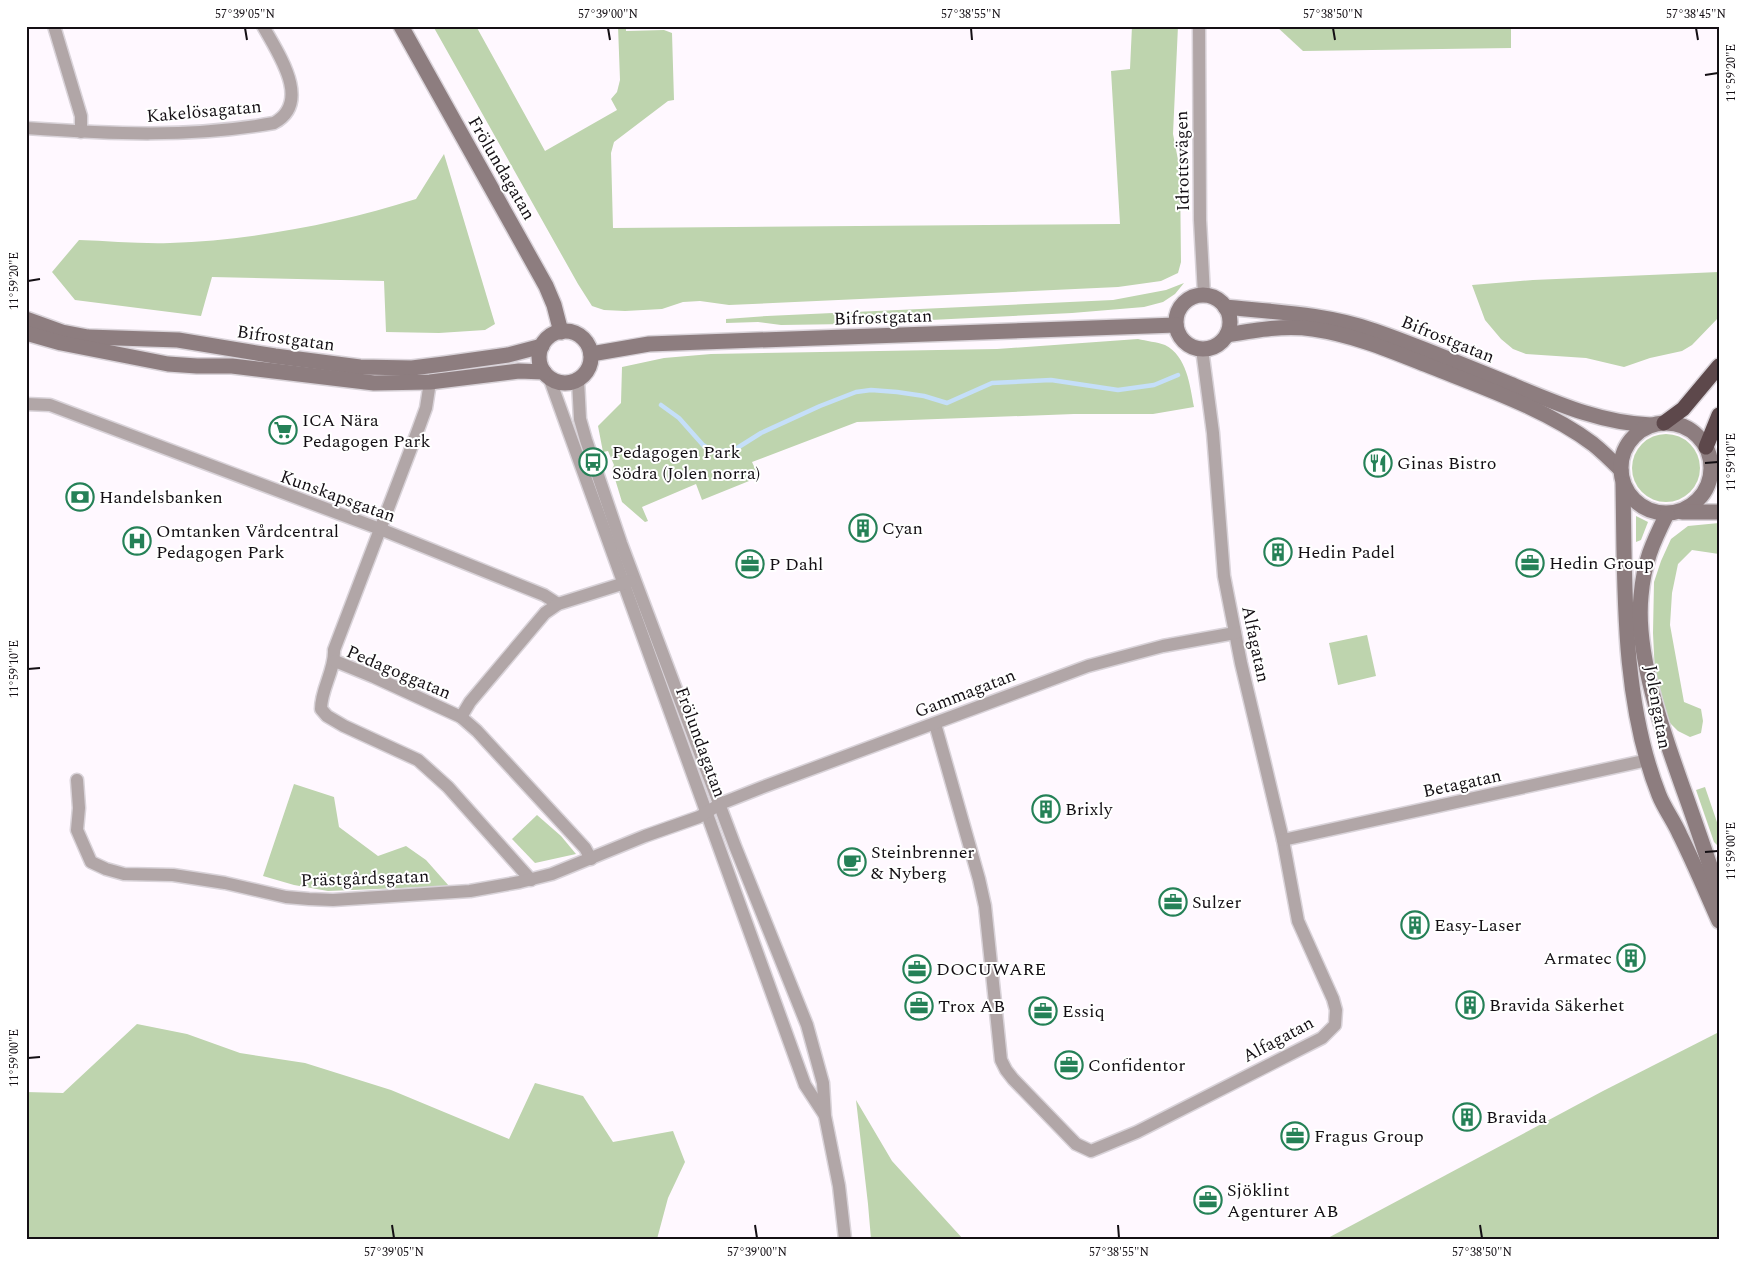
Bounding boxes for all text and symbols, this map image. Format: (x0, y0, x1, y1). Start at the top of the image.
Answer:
text: 57°39'05"N (215, 5, 275, 24)
text: 57°39'00"N (578, 5, 638, 24)
text: 57°38'55"N (941, 5, 1001, 24)
text: 57°38'50"N (1303, 5, 1363, 24)
text: 57°38'45"N (1666, 5, 1726, 24)
text: 11°59'20"E (1722, 44, 1741, 102)
street label: Kakelösagatan (145, 93, 263, 130)
street label: Idrottsvägen (1168, 110, 1197, 212)
street label: Frölundagatan (461, 111, 542, 225)
text: 11°59'20"E (5, 252, 24, 310)
street label: Bifrostgatan (833, 302, 933, 333)
street label: Bifrostgatan (1397, 308, 1499, 370)
street label: Bifrostgatan (235, 318, 337, 359)
place label: ICA Nära Pedagogen Park (302, 407, 430, 455)
supermarket icon: ICA Nära Pedagogen Park (268, 415, 298, 445)
text: 11°59'10"E (1722, 433, 1741, 491)
place label: Pedagogen Park Södra (Jolen norra) (612, 439, 760, 487)
bus stop icon: Pedagogen Park Södra (Jolen norra) (578, 447, 608, 477)
restaurant icon: Ginas Bistro (1363, 448, 1393, 478)
place label: Ginas Bistro (1397, 450, 1496, 477)
street label: Kunskapsgatan (276, 463, 399, 530)
bank icon: Handelsbanken (65, 482, 95, 512)
place label: Handelsbanken (99, 484, 223, 511)
building icon: Cyan (848, 513, 878, 543)
place label: Cyan (882, 515, 923, 542)
place label: Omtanken Vårdcentral Pedagogen Park (156, 518, 339, 566)
hospital icon: Omtanken Vårdcentral Pedagogen Park (122, 526, 152, 556)
building icon: Hedin Padel (1263, 537, 1293, 567)
place label: Hedin Padel (1297, 539, 1395, 566)
office icon: Hedin Group (1515, 548, 1545, 578)
office icon: P Dahl (735, 549, 765, 579)
place label: Hedin Group (1549, 550, 1654, 577)
place label: P Dahl (769, 551, 823, 578)
street label: Alfagatan (1234, 603, 1277, 685)
street label: Pedagoggatan (342, 638, 455, 707)
text: 11°59'10"E (5, 640, 24, 698)
street label: Gammagatan (911, 662, 1020, 725)
street label: Jolengatan (1637, 663, 1678, 751)
street label: Frölundagatan (668, 683, 733, 801)
street label: Betagatan (1420, 762, 1504, 805)
building icon: Brixly (1031, 794, 1061, 824)
place label: Brixly (1065, 796, 1114, 823)
text: 11°59'00"E (1722, 822, 1741, 880)
place label: Steinbrenner & Nyberg (871, 839, 975, 887)
cafe icon: Steinbrenner & Nyberg (837, 847, 867, 877)
street label: Prästgårdsgatan (300, 863, 430, 894)
office icon: Sulzer (1158, 887, 1188, 917)
place label: Sulzer (1192, 889, 1241, 916)
building icon: Easy-Laser (1400, 910, 1430, 940)
place label: Easy-Laser (1434, 912, 1522, 939)
building icon: Armatec (1616, 943, 1646, 973)
place label: Armatec (1543, 945, 1612, 972)
office icon: DOCUWARE (902, 954, 932, 984)
place label: DOCUWARE (936, 956, 1046, 983)
building icon: Bravida Säkerhet (1455, 990, 1485, 1020)
office icon: Trox AB (904, 991, 934, 1021)
place label: Bravida Säkerhet (1489, 992, 1624, 1019)
place label: Trox AB (938, 993, 1005, 1020)
office icon: Essiq (1028, 996, 1058, 1026)
place label: Essiq (1062, 998, 1105, 1025)
street label: Alfagatan (1238, 1009, 1319, 1070)
text: 11°59'00"E (5, 1029, 24, 1087)
office icon: Confidentor (1054, 1050, 1084, 1080)
place label: Confidentor (1088, 1052, 1185, 1079)
building icon: Bravida (1452, 1102, 1482, 1132)
place label: Bravida (1486, 1104, 1547, 1131)
office icon: Fragus Group (1280, 1121, 1310, 1151)
place label: Fragus Group (1314, 1123, 1424, 1150)
place label: Sjöklint Agenturer AB (1227, 1177, 1338, 1225)
office icon: Sjöklint Agenturer AB (1193, 1185, 1223, 1215)
text: 57°39'05"N (364, 1243, 424, 1262)
text: 57°39'00"N (727, 1243, 787, 1262)
text: 57°38'55"N (1089, 1243, 1149, 1262)
text: 57°38'50"N (1452, 1243, 1512, 1262)

